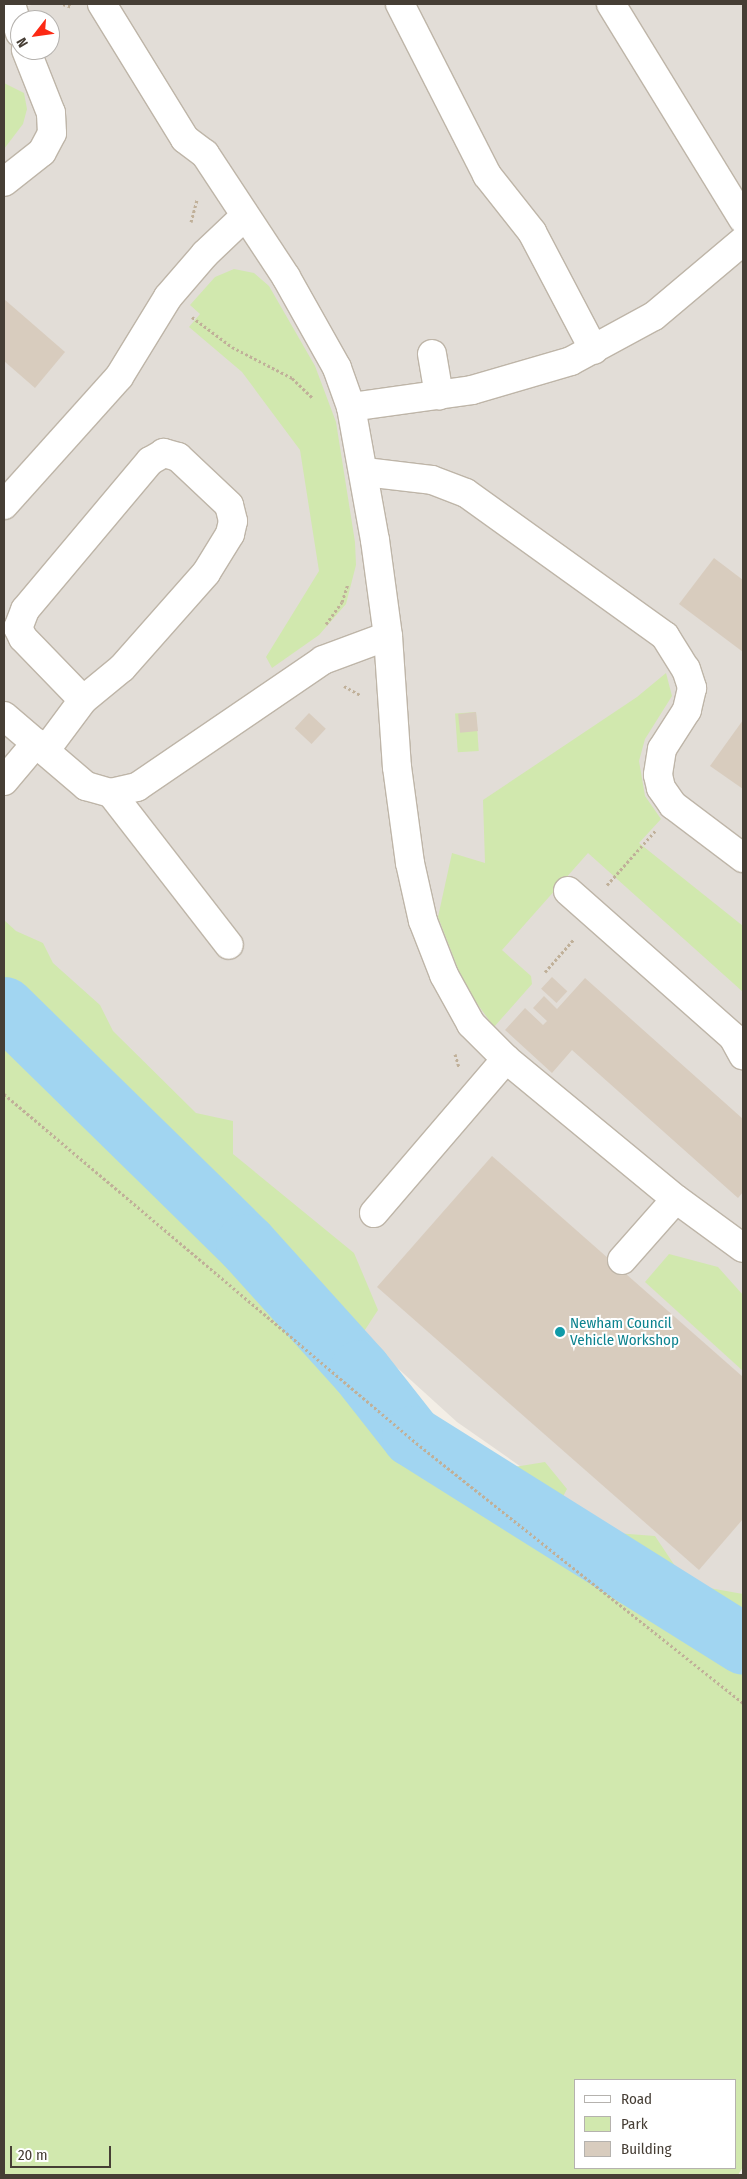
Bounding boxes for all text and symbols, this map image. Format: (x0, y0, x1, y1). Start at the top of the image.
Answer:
north arrow (10, 10, 60, 60)
text: N (13, 34, 32, 50)
place label: Newham Council Vehicle Workshop (570, 1314, 679, 1349)
marker: Newham Council Vehicle Workshop (554, 1326, 566, 1338)
legend (574, 2079, 737, 2169)
text: Road (621, 2090, 652, 2108)
text: Park (621, 2115, 648, 2133)
scale bar (12, 2136, 114, 2168)
text: Building (621, 2140, 672, 2158)
text: 20 m (18, 2146, 48, 2164)

